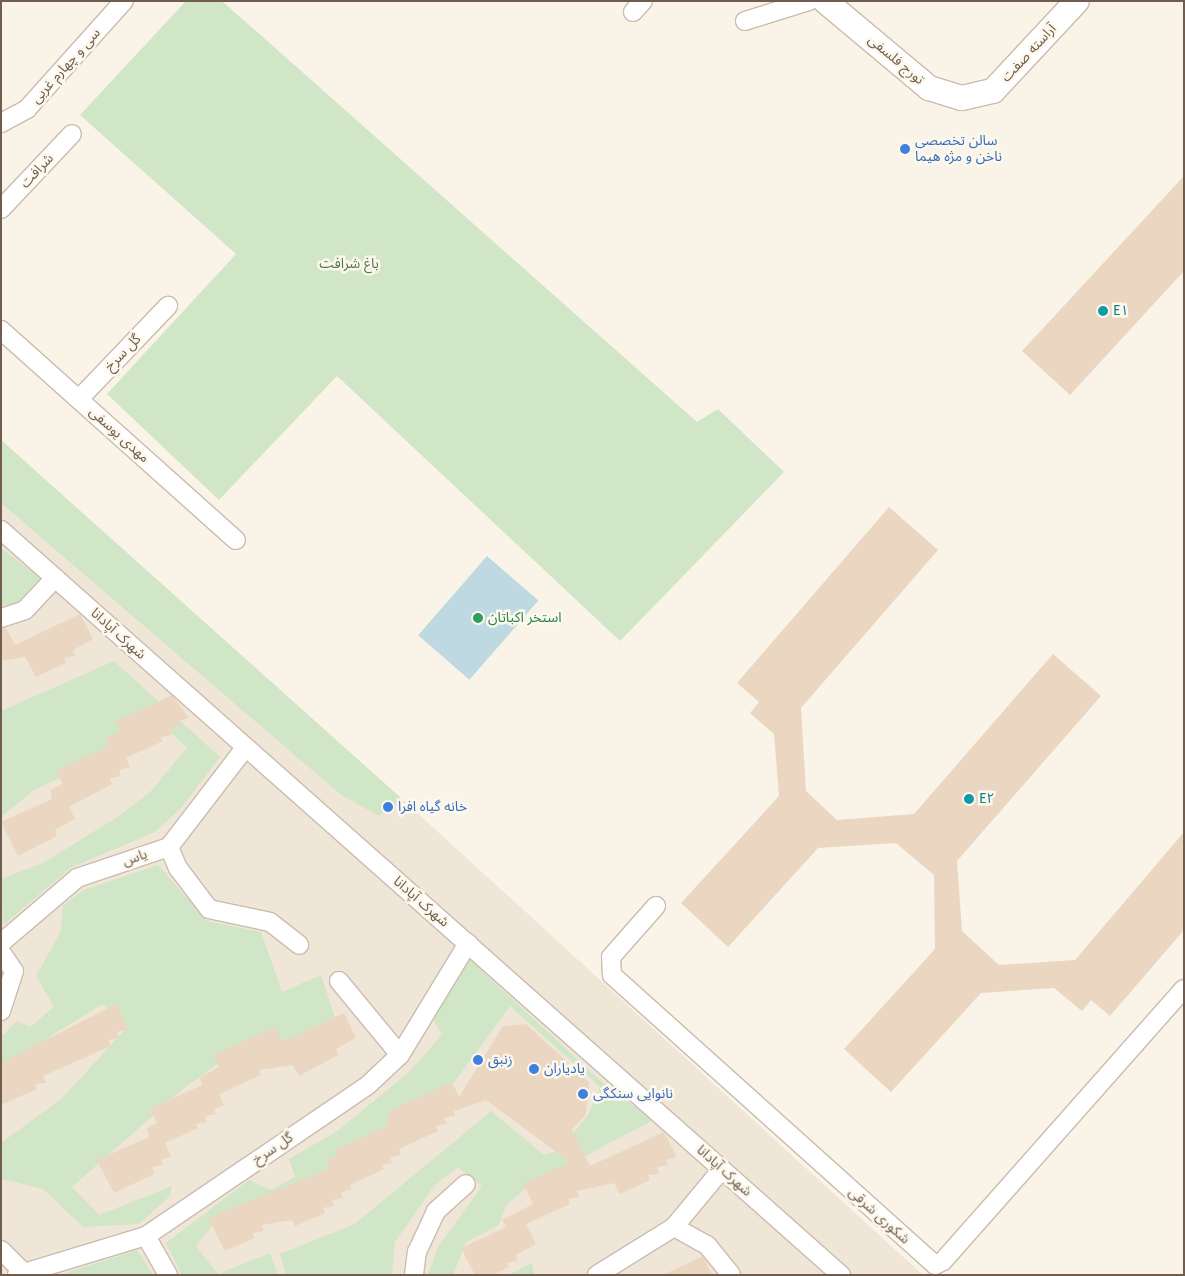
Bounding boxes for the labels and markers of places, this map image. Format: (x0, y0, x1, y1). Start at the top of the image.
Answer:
place label: سالن تخصصی ناخن و مژه هیما (915, 133, 1002, 166)
marker: سالن تخصصی ناخن و مژه هیما (899, 143, 911, 155)
place label: E۱ (1113, 303, 1128, 319)
marker: E۱ (1097, 305, 1109, 317)
place label: استخر اکباتان (488, 610, 562, 626)
marker: استخر اکباتان (472, 612, 484, 624)
place label: E۲ (979, 791, 994, 807)
marker: E۲ (963, 793, 975, 805)
place label: خانه گیاه افرا (398, 799, 467, 815)
marker: خانه گیاه افرا (382, 801, 394, 813)
place label: زنبق (488, 1052, 513, 1068)
marker: زنبق (472, 1054, 484, 1066)
place label: یادیاران (544, 1061, 585, 1077)
marker: یادیاران (528, 1063, 540, 1075)
place label: نانوایی سنکگی (593, 1086, 673, 1102)
marker: نانوایی سنکگی (577, 1088, 589, 1100)

